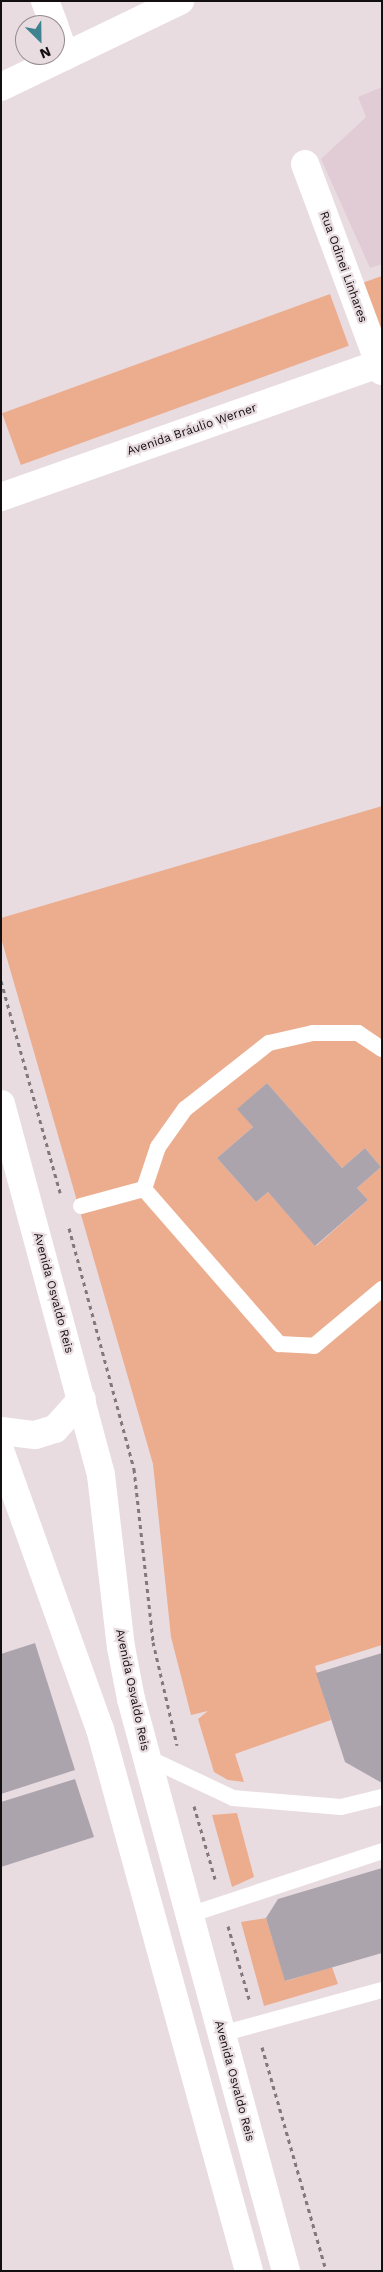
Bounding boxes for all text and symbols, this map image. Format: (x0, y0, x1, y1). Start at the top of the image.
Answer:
north arrow (15, 15, 65, 65)
text: N (38, 43, 53, 62)
street label: Rua Odinei Linhares (316, 209, 370, 325)
street label: Avenida Bráulio Werner (125, 401, 259, 459)
street label: Avenida Osvaldo Reis (30, 1231, 76, 1355)
street label: Avenida Osvaldo Reis (112, 1628, 152, 1752)
street label: Avenida Osvaldo Reis (211, 2019, 257, 2143)

